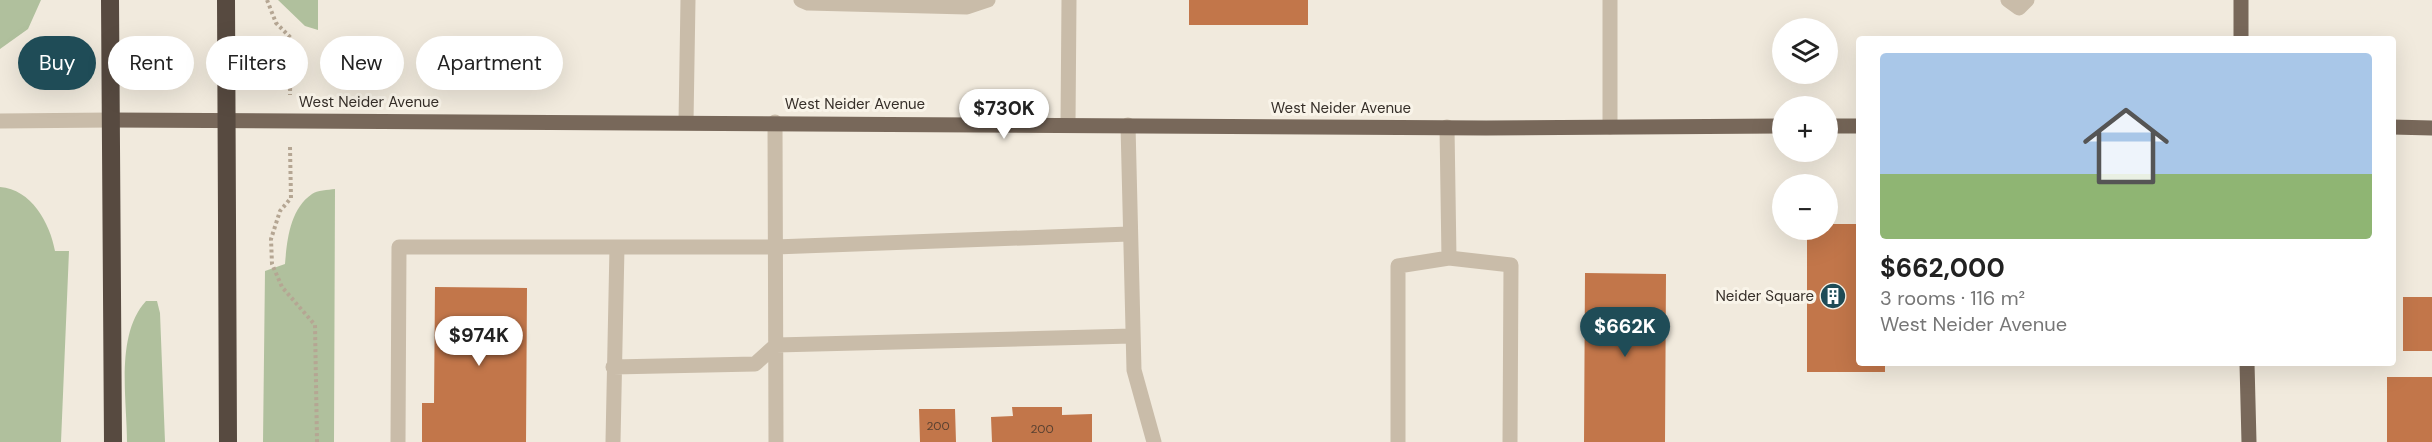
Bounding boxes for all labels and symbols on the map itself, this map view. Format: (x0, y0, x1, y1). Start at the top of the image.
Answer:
pin: $730K (962, 89, 1046, 140)
street label: West Neider Avenue (299, 92, 439, 112)
street label: West Neider Avenue (785, 94, 925, 114)
street label: West Neider Avenue (1271, 98, 1411, 118)
building icon: Neider Square (1818, 281, 1848, 311)
place label: Neider Square (1715, 286, 1814, 306)
pin: $662K (1583, 307, 1667, 358)
pin: $974K (437, 316, 521, 367)
house number: 200 (926, 418, 950, 434)
house number: 200 (1030, 421, 1054, 437)

